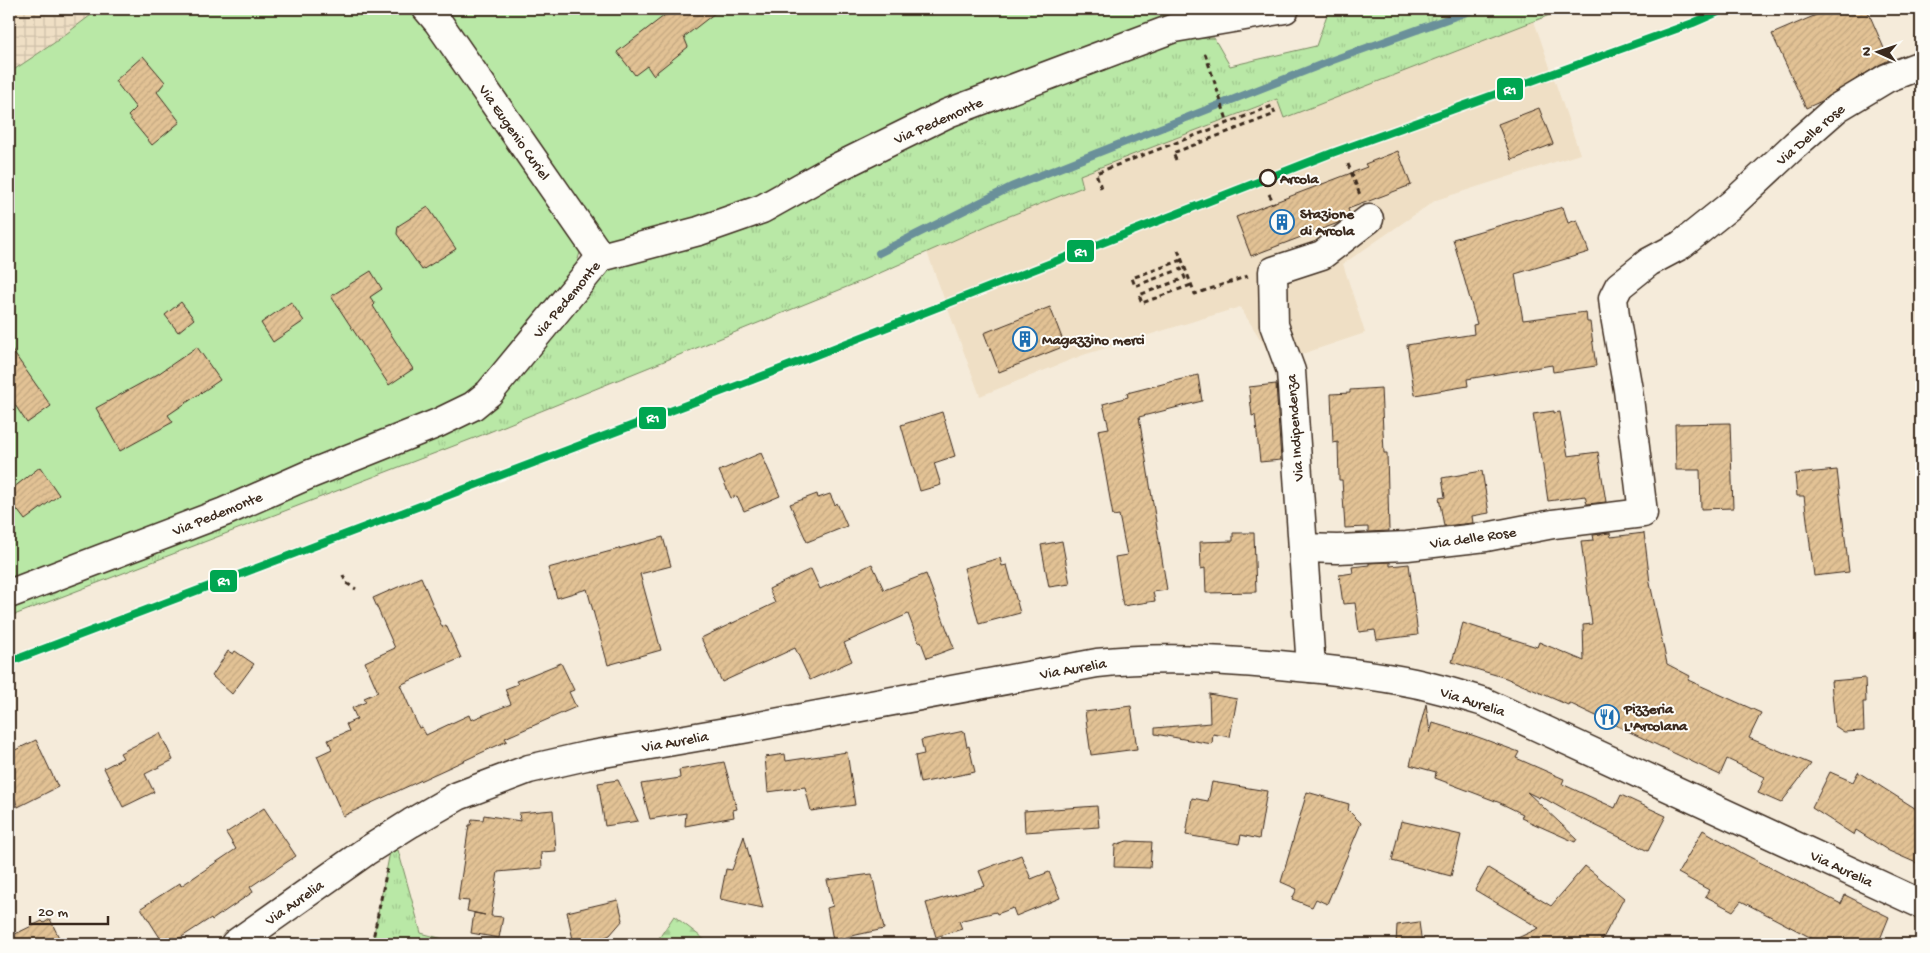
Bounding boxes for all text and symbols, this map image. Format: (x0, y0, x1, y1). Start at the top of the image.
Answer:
north arrow (1852, 28, 1902, 78)
text: N (1859, 46, 1876, 56)
line badge: R1 (1496, 77, 1524, 101)
street label: Via Eugenio Curiel (473, 81, 553, 184)
text: R1 (1503, 83, 1517, 100)
street label: Via Pedemonte (891, 94, 986, 150)
street label: Via Delle rose (1772, 101, 1850, 171)
marker: Arcola (1259, 169, 1277, 187)
place label: Arcola (1279, 171, 1319, 189)
place label: Stazione di Arcola (1300, 206, 1355, 241)
building icon: Stazione di Arcola (1269, 209, 1295, 235)
line badge: R1 (1066, 239, 1095, 263)
text: R1 (1074, 245, 1088, 262)
street label: Via Pedemonte (529, 258, 605, 343)
building icon: Magazzino merci (1012, 326, 1038, 352)
place label: Magazzino merci (1042, 332, 1145, 350)
street label: Via Indipendenza (1283, 373, 1309, 483)
line badge: R1 (638, 406, 667, 430)
text: R1 (646, 411, 660, 428)
street label: Via Pedemonte (169, 489, 266, 541)
street label: Via delle Rose (1428, 524, 1518, 554)
line badge: R1 (209, 569, 238, 593)
text: R1 (217, 574, 231, 591)
street label: Via Aurelia (1038, 655, 1109, 685)
street label: Via Aurelia (1437, 684, 1508, 722)
place label: Pizzeria L'Arcolana (1623, 701, 1688, 736)
restaurant icon: Pizzeria L'Arcolana (1594, 704, 1620, 730)
street label: Via Aurelia (640, 728, 711, 758)
street label: Via Aurelia (1806, 847, 1876, 892)
street label: Via Aurelia (262, 877, 328, 931)
scale bar (30, 893, 108, 925)
text: 20 m (38, 904, 68, 922)

